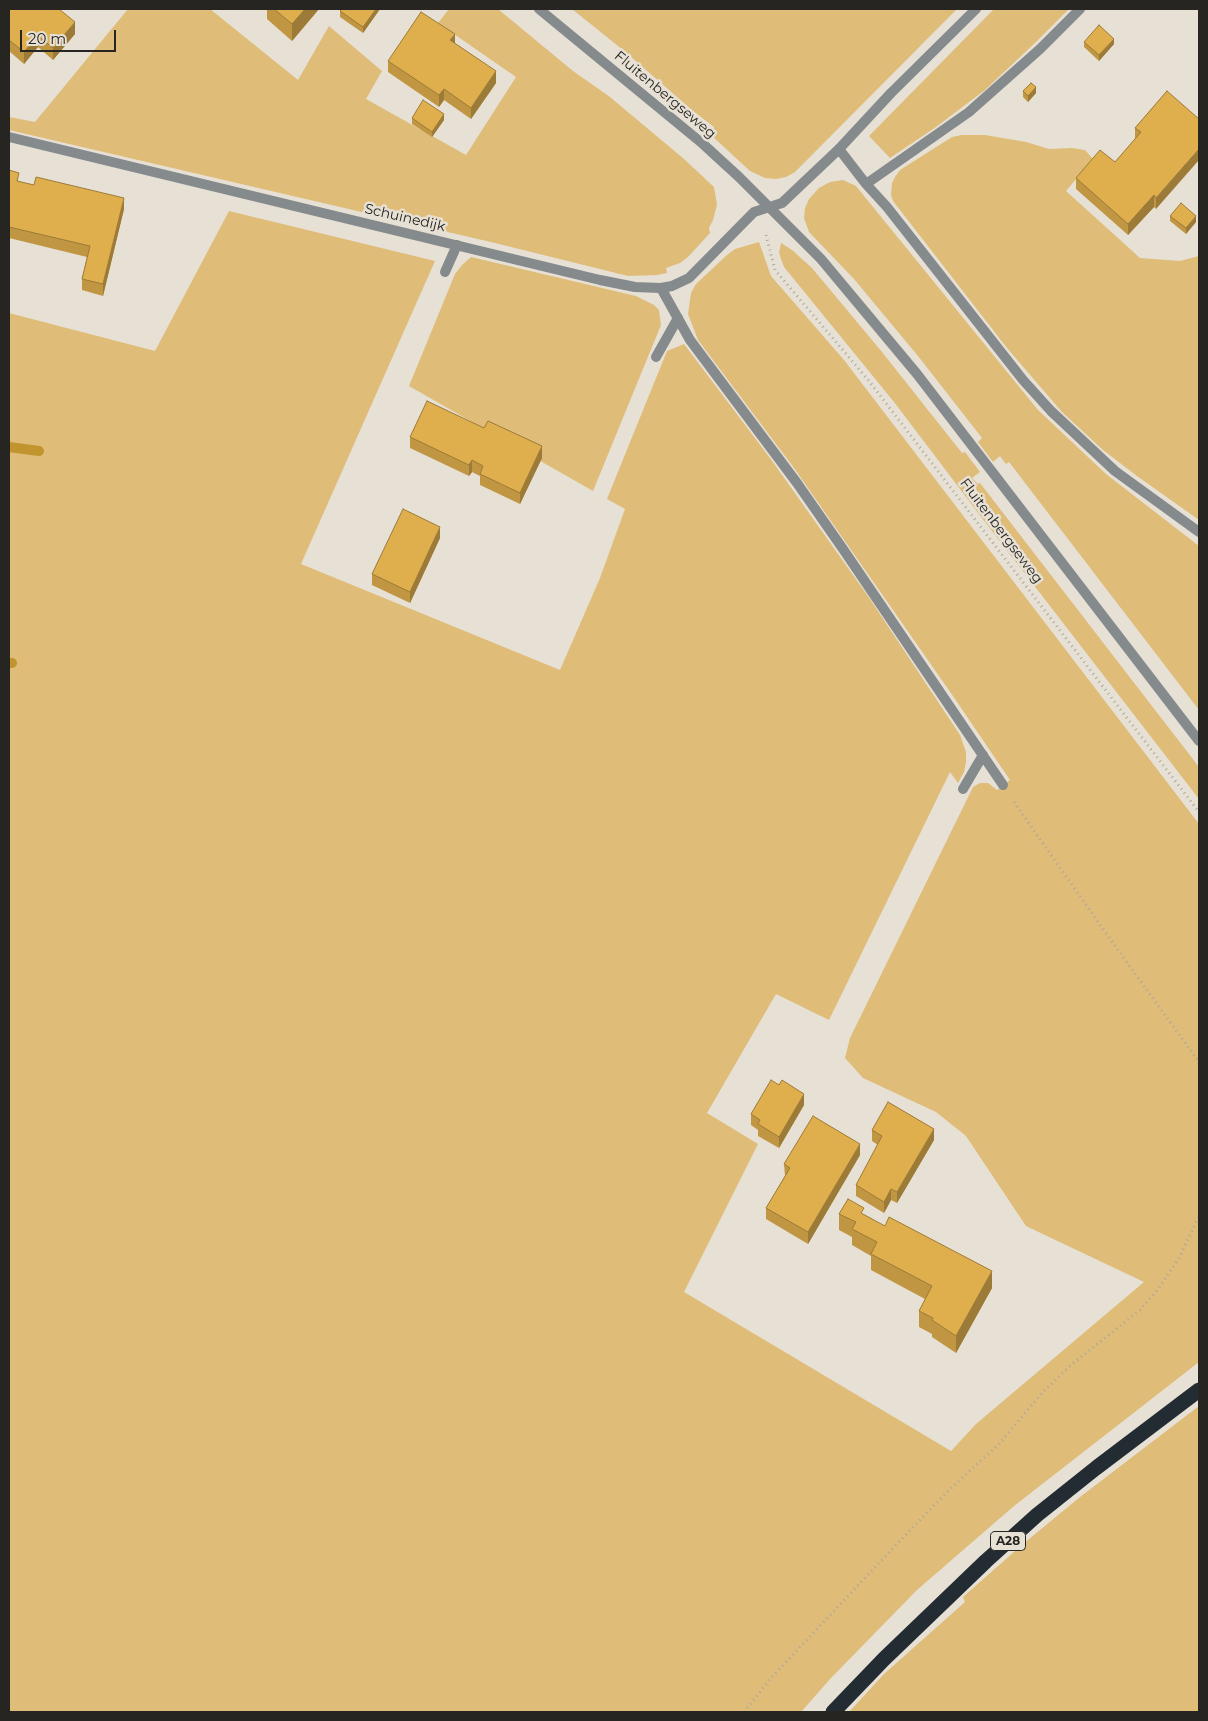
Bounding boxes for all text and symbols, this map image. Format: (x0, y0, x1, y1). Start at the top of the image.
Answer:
scale bar (22, 20, 119, 52)
text: 20 m (28, 29, 66, 48)
street label: Fluitenbergseweg (611, 48, 719, 142)
street label: Schuinedijk (363, 201, 447, 235)
street label: Fluitenbergseweg (956, 475, 1046, 587)
road number: A28 (990, 1532, 1026, 1550)

